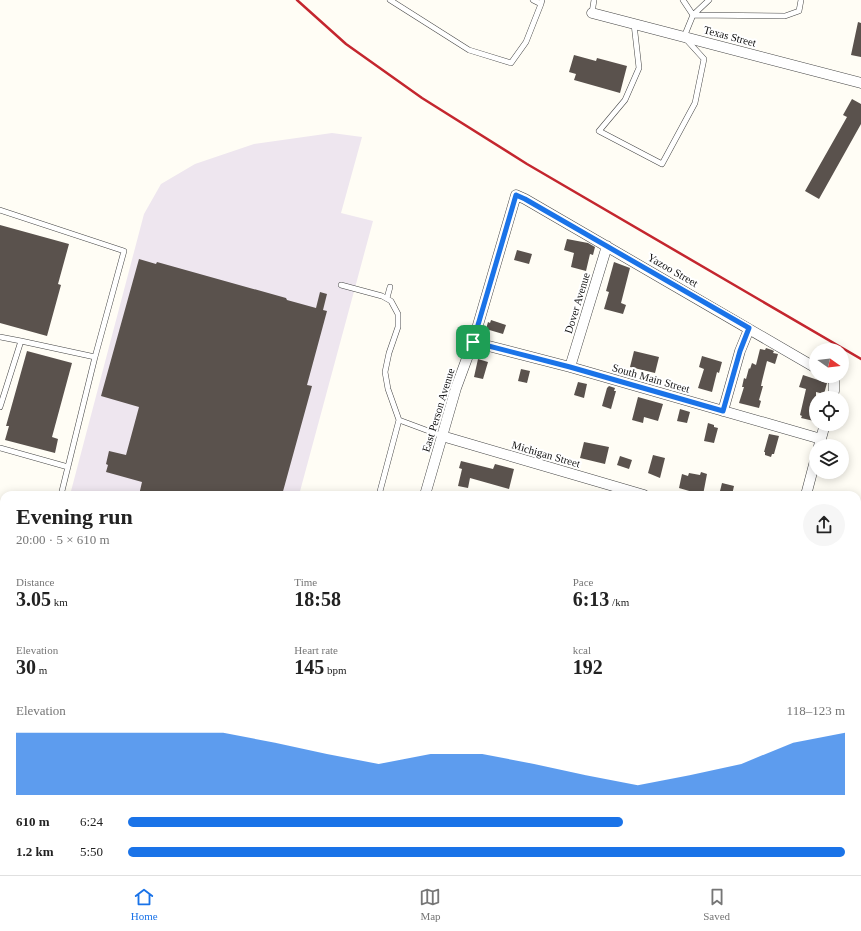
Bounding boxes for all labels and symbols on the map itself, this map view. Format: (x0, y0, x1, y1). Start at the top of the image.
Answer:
street label: Texas Street (702, 23, 758, 49)
street label: Yazoo Street (646, 251, 700, 289)
street label: Dover Avenue (562, 271, 592, 335)
pin (456, 325, 490, 359)
north arrow (809, 343, 849, 383)
street label: South Main Street (611, 361, 691, 395)
street label: East Person Avenue (420, 366, 457, 453)
street label: Michigan Street (510, 439, 582, 469)

